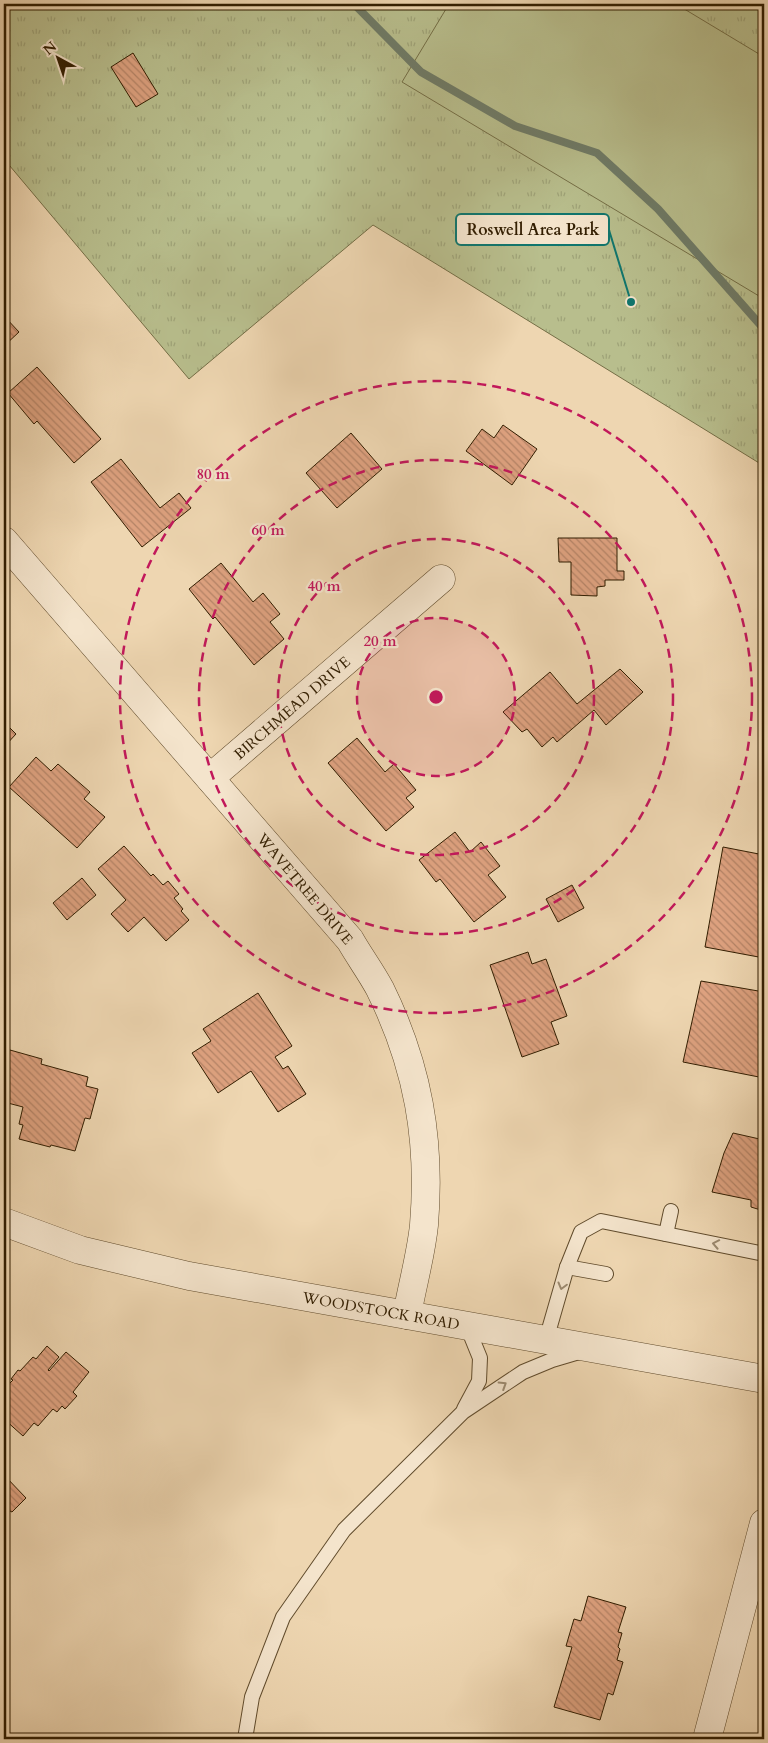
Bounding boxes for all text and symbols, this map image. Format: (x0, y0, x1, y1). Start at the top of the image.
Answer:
north arrow (32, 32, 82, 82)
text: N (39, 37, 61, 60)
callout: Roswell Area Park (456, 214, 609, 245)
text: Roswell Area Park (466, 219, 600, 241)
text: 80 m (196, 464, 230, 484)
text: 60 m (251, 520, 285, 540)
text: 40 m (307, 576, 341, 596)
text: 20 m (363, 631, 397, 651)
street label: BIRCHMEAD DRIVE (230, 652, 354, 764)
centre of rings (427, 688, 445, 706)
street label: WAVETREE DRIVE (252, 828, 357, 949)
one-way arrow (712, 1239, 721, 1250)
one-way arrow (557, 1281, 568, 1290)
street label: WOODSTOCK ROAD (300, 1287, 461, 1335)
one-way arrow (498, 1381, 507, 1391)

